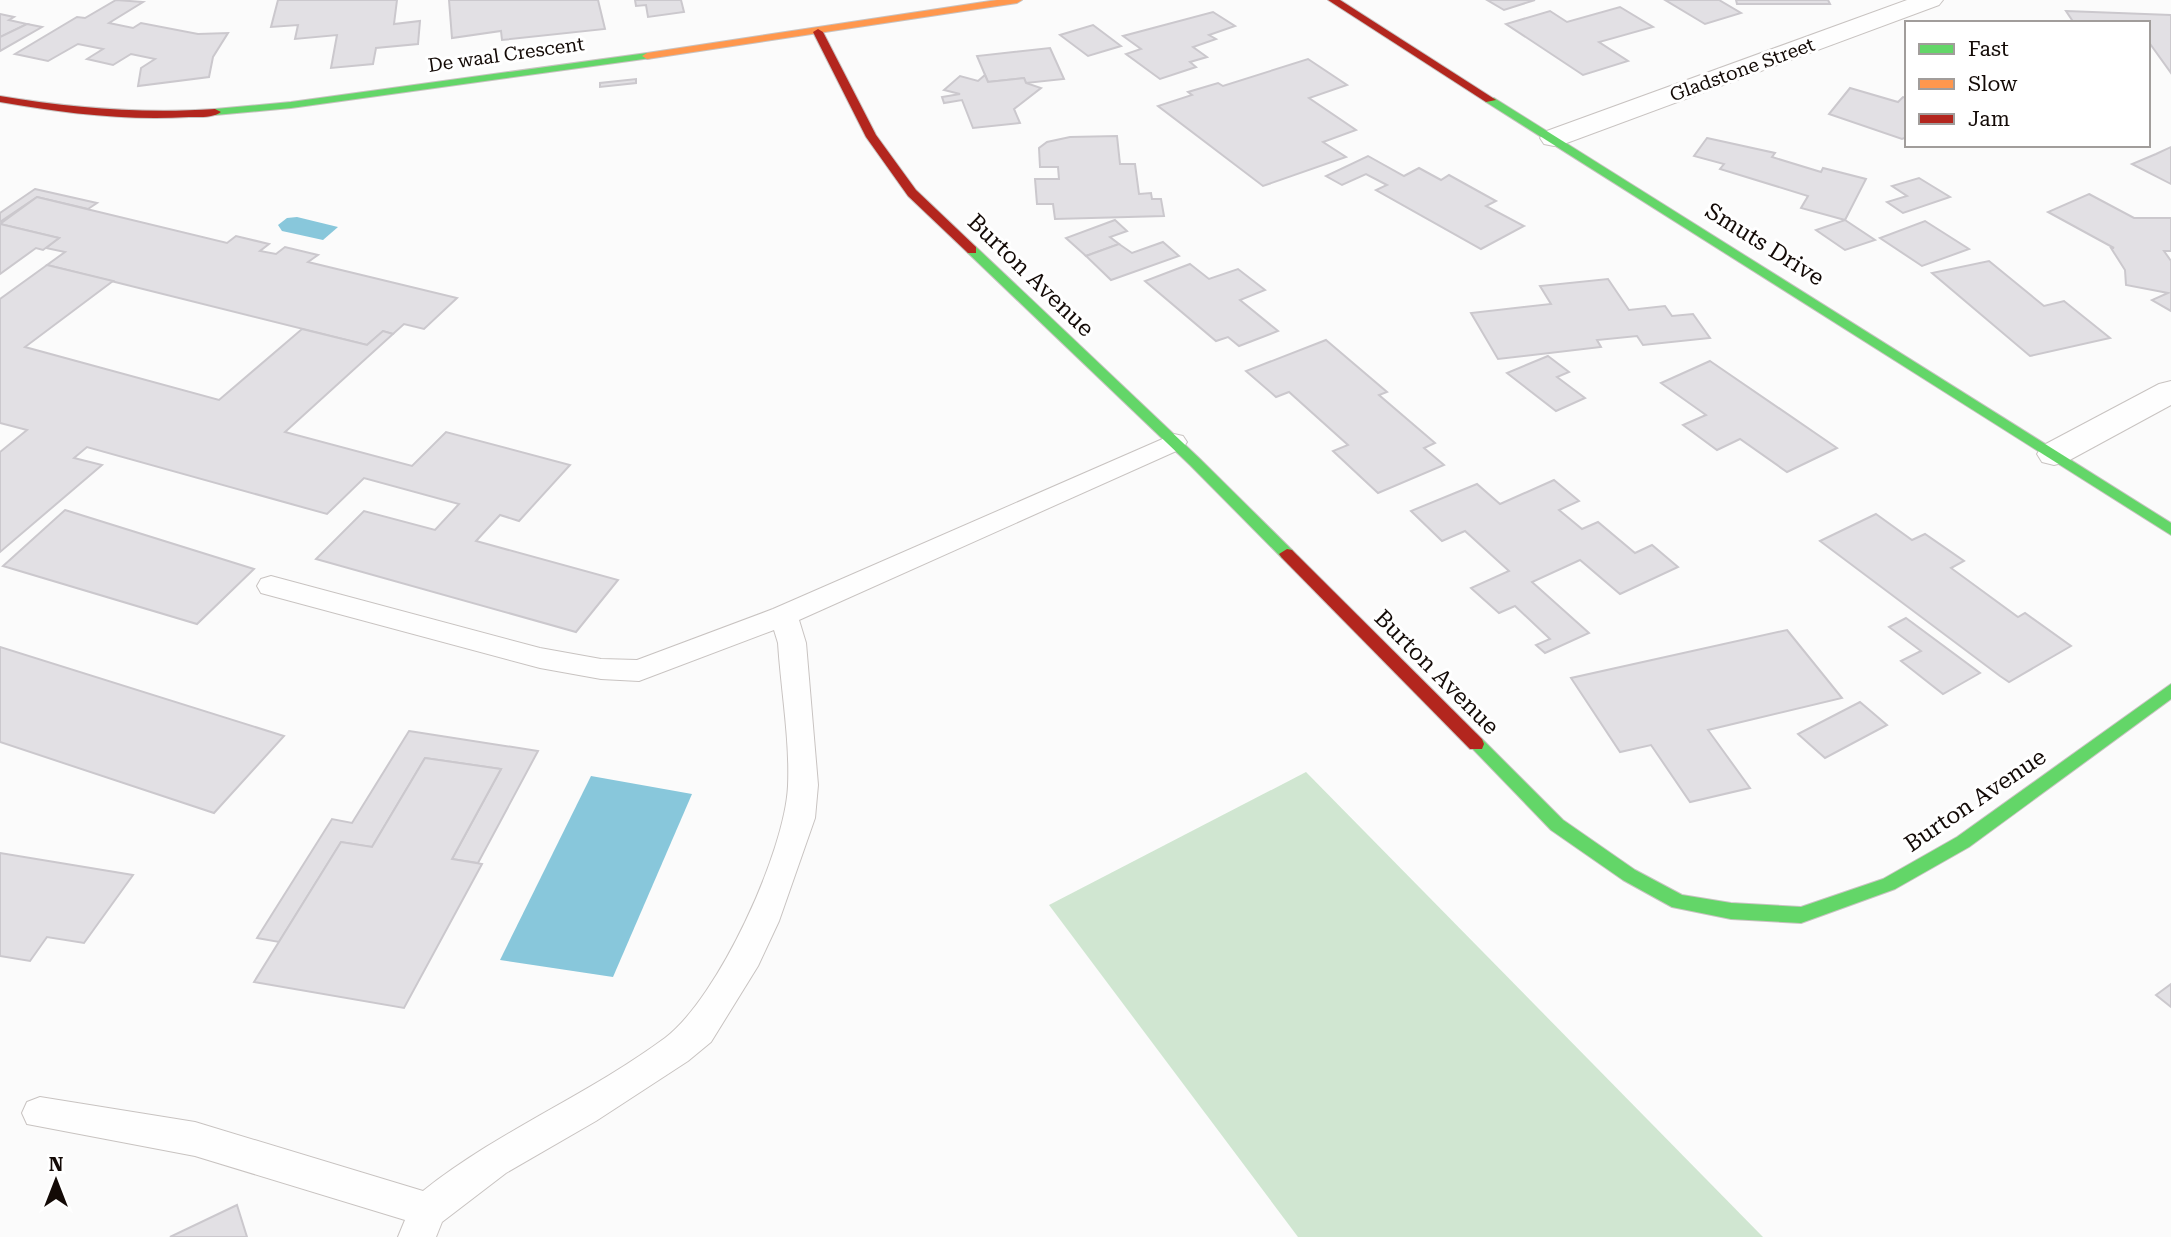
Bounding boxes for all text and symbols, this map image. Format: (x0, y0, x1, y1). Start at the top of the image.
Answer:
legend (1905, 21, 2150, 147)
street label: De waal Crescent (426, 32, 586, 77)
street label: Gladstone Street (1667, 33, 1818, 106)
text: Fast (1968, 37, 2009, 61)
text: Slow (1968, 72, 2018, 96)
text: Jam (1968, 107, 2010, 131)
street label: Smuts Drive (1700, 197, 1829, 292)
street label: Burton Avenue (962, 208, 1099, 342)
street label: Burton Avenue (1369, 605, 1504, 740)
street label: Burton Avenue (1899, 743, 2051, 858)
north arrow (21, 1146, 91, 1216)
text: N (49, 1153, 64, 1176)

